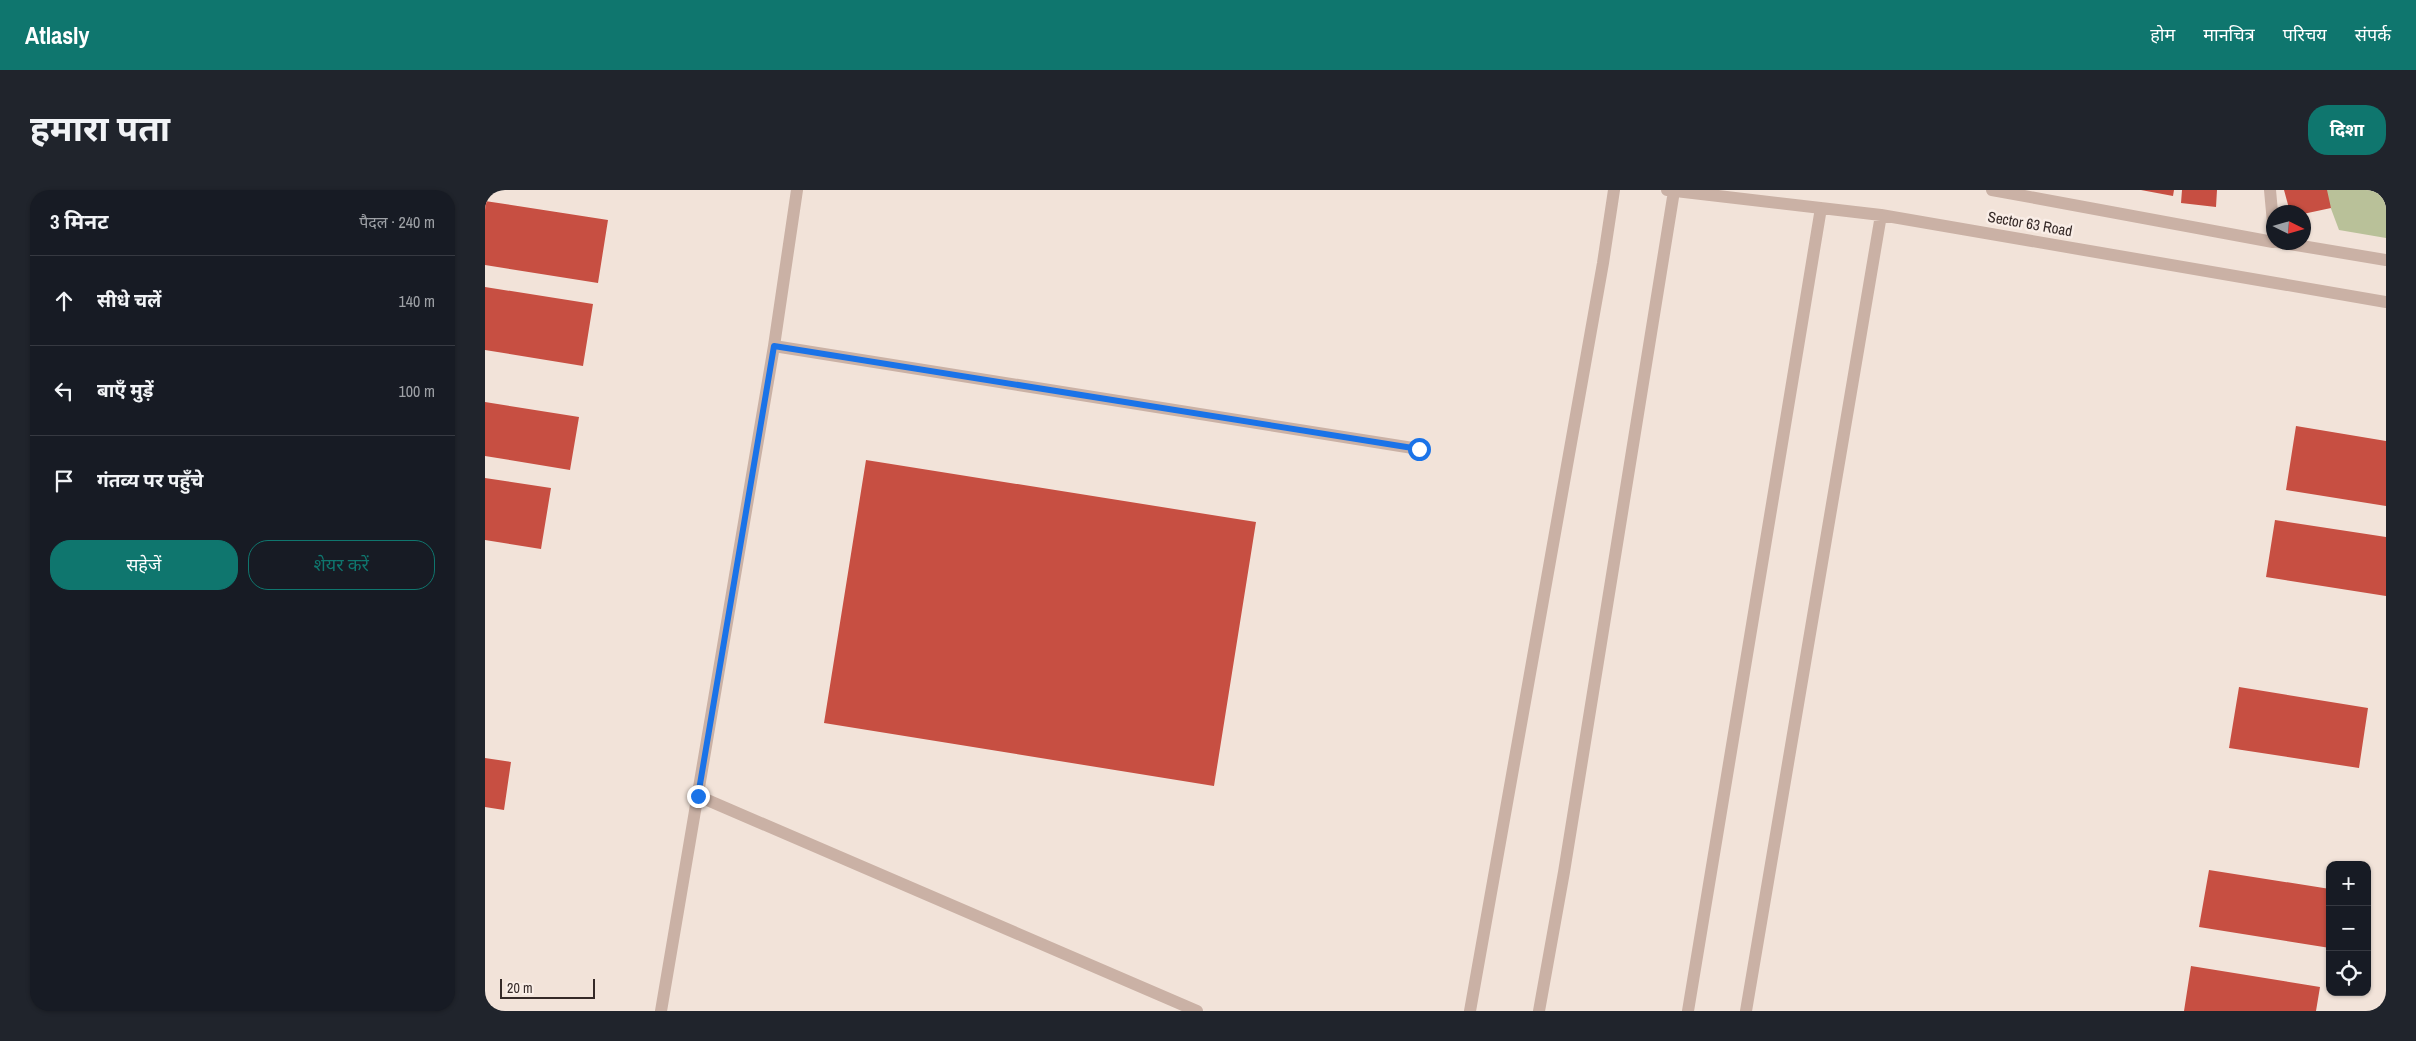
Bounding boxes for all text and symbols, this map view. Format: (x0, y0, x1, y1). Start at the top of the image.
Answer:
text: Atlasly (25, 19, 90, 51)
text: होम (2150, 22, 2175, 47)
text: मानचित्र (2203, 22, 2255, 47)
text: परिचय (2283, 22, 2327, 47)
text: संपर्क (2355, 22, 2391, 47)
text: हमारा पता (30, 105, 170, 152)
button: दिशा (2308, 105, 2386, 155)
north arrow (2266, 205, 2311, 250)
street label: Sector 63 Road (1986, 206, 2074, 241)
text: 3 मिनट (50, 207, 108, 236)
text: पैदल · 240 m (359, 211, 435, 233)
icon: ahead (50, 287, 78, 315)
text: सीधे चलें (97, 287, 161, 313)
text: 140 m (399, 290, 435, 312)
icon: left (50, 377, 78, 405)
text: बाएँ मुड़ें (97, 377, 153, 403)
text: 100 m (399, 380, 435, 402)
route start (1408, 438, 1431, 461)
icon: arrive (50, 467, 78, 495)
text: गंतव्य पर पहुँचे (97, 467, 203, 493)
button: सहेजें (50, 540, 238, 590)
button: शेयर करें (248, 540, 435, 590)
route end (687, 785, 710, 808)
map controls (2326, 861, 2371, 996)
button: + (2326, 861, 2371, 906)
button: − (2326, 906, 2371, 951)
button: locate (2326, 951, 2371, 996)
scale bar (500, 976, 595, 999)
text: 20 m (507, 979, 533, 997)

